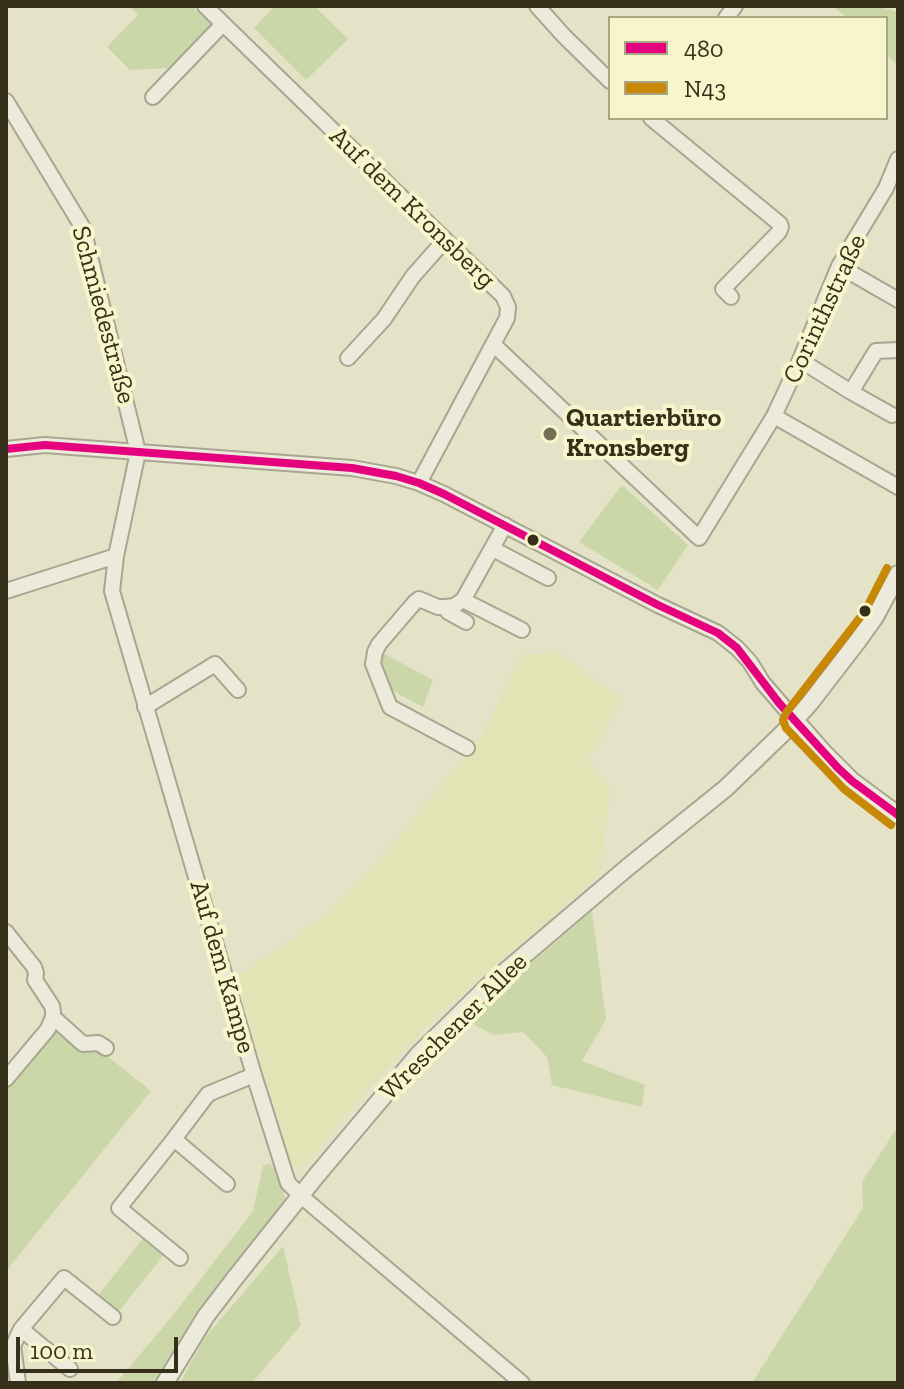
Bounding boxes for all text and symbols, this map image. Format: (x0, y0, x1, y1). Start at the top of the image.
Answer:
legend (608, 16, 888, 120)
text: 480 (684, 34, 724, 63)
text: N43 (684, 74, 726, 103)
street label: Auf dem Kronsberg (323, 121, 501, 295)
street label: Schmiedestraße (64, 223, 142, 407)
street label: Corinthstraße (777, 229, 873, 389)
place label: Quartierbüro Kronsberg (566, 403, 721, 464)
marker: Quartierbüro Kronsberg (541, 425, 559, 443)
unlabelled marker (525, 532, 541, 548)
unlabelled marker (857, 603, 873, 619)
street label: Auf dem Kampe (182, 877, 262, 1057)
street label: Wreschener Allee (374, 947, 534, 1107)
scale bar (20, 1321, 182, 1371)
text: 100 m (30, 1336, 93, 1365)

